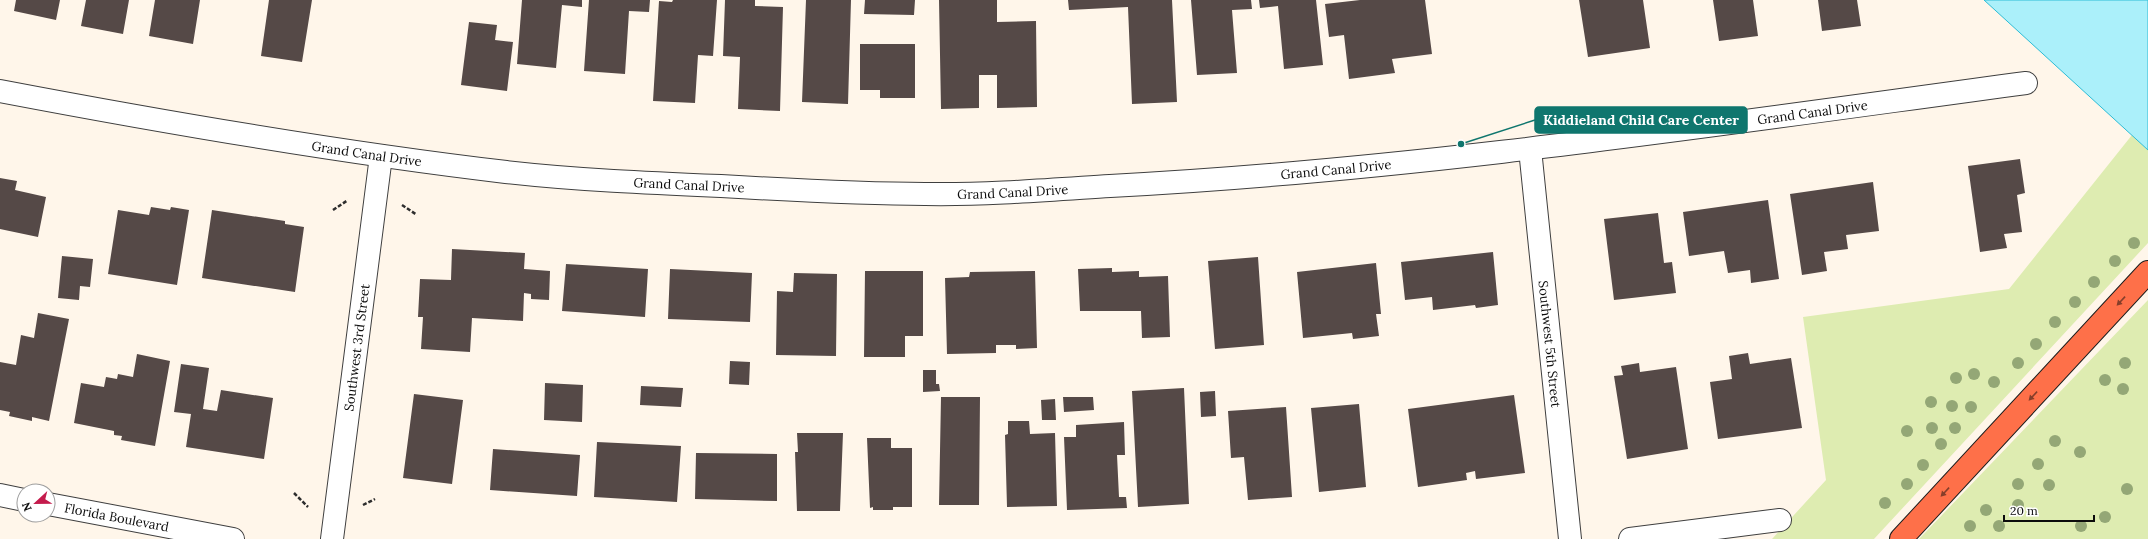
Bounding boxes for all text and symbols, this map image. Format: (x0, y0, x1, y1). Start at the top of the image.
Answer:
street label: Grand Canal Drive (1756, 96, 1869, 128)
callout: Kiddieland Child Care Center (1535, 107, 1747, 133)
text: Kiddieland Child Care Center (1543, 111, 1739, 129)
street label: Grand Canal Drive (310, 137, 423, 170)
street label: Grand Canal Drive (1280, 155, 1392, 183)
street label: Grand Canal Drive (633, 174, 745, 196)
street label: Grand Canal Drive (957, 180, 1069, 203)
street label: Southwest 5th Street (1535, 280, 1565, 408)
street label: Southwest 3rd Street (340, 283, 373, 412)
one-way arrow (2117, 296, 2126, 306)
one-way arrow (2028, 391, 2038, 401)
north arrow (16, 483, 56, 523)
one-way arrow (1940, 486, 1949, 497)
scale bar (2004, 497, 2094, 523)
street label: Florida Boulevard (63, 499, 171, 535)
text: N (18, 500, 35, 513)
text: 20 m (2010, 503, 2038, 518)

